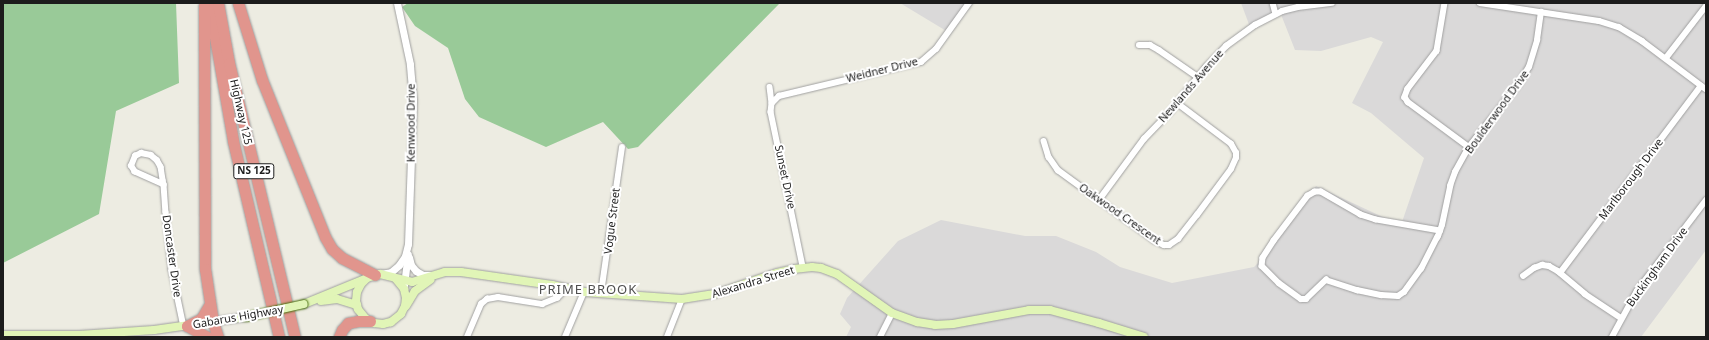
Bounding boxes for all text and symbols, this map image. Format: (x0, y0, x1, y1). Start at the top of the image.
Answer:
street label: Newlands Avenue (1156, 47, 1226, 125)
street label: Weidner Drive (845, 55, 919, 85)
street label: Boulderwood Drive (1462, 68, 1532, 156)
street label: Highway 125 (227, 78, 255, 146)
street label: Kenwood Drive (404, 84, 418, 162)
street label: Marlborough Drive (1596, 136, 1666, 222)
street label: Sunset Drive (772, 144, 798, 210)
road number: NS 125 (233, 163, 275, 179)
street label: Oakwood Crescent (1076, 181, 1164, 247)
street label: Vogue Street (601, 187, 623, 255)
street label: Doncaster Drive (160, 214, 184, 298)
street label: Buckingham Drive (1624, 225, 1690, 309)
street label: Alexandra Street (710, 263, 796, 301)
district label: PRIME BROOK (539, 281, 637, 297)
street label: Gabarus Highway (192, 303, 284, 331)

